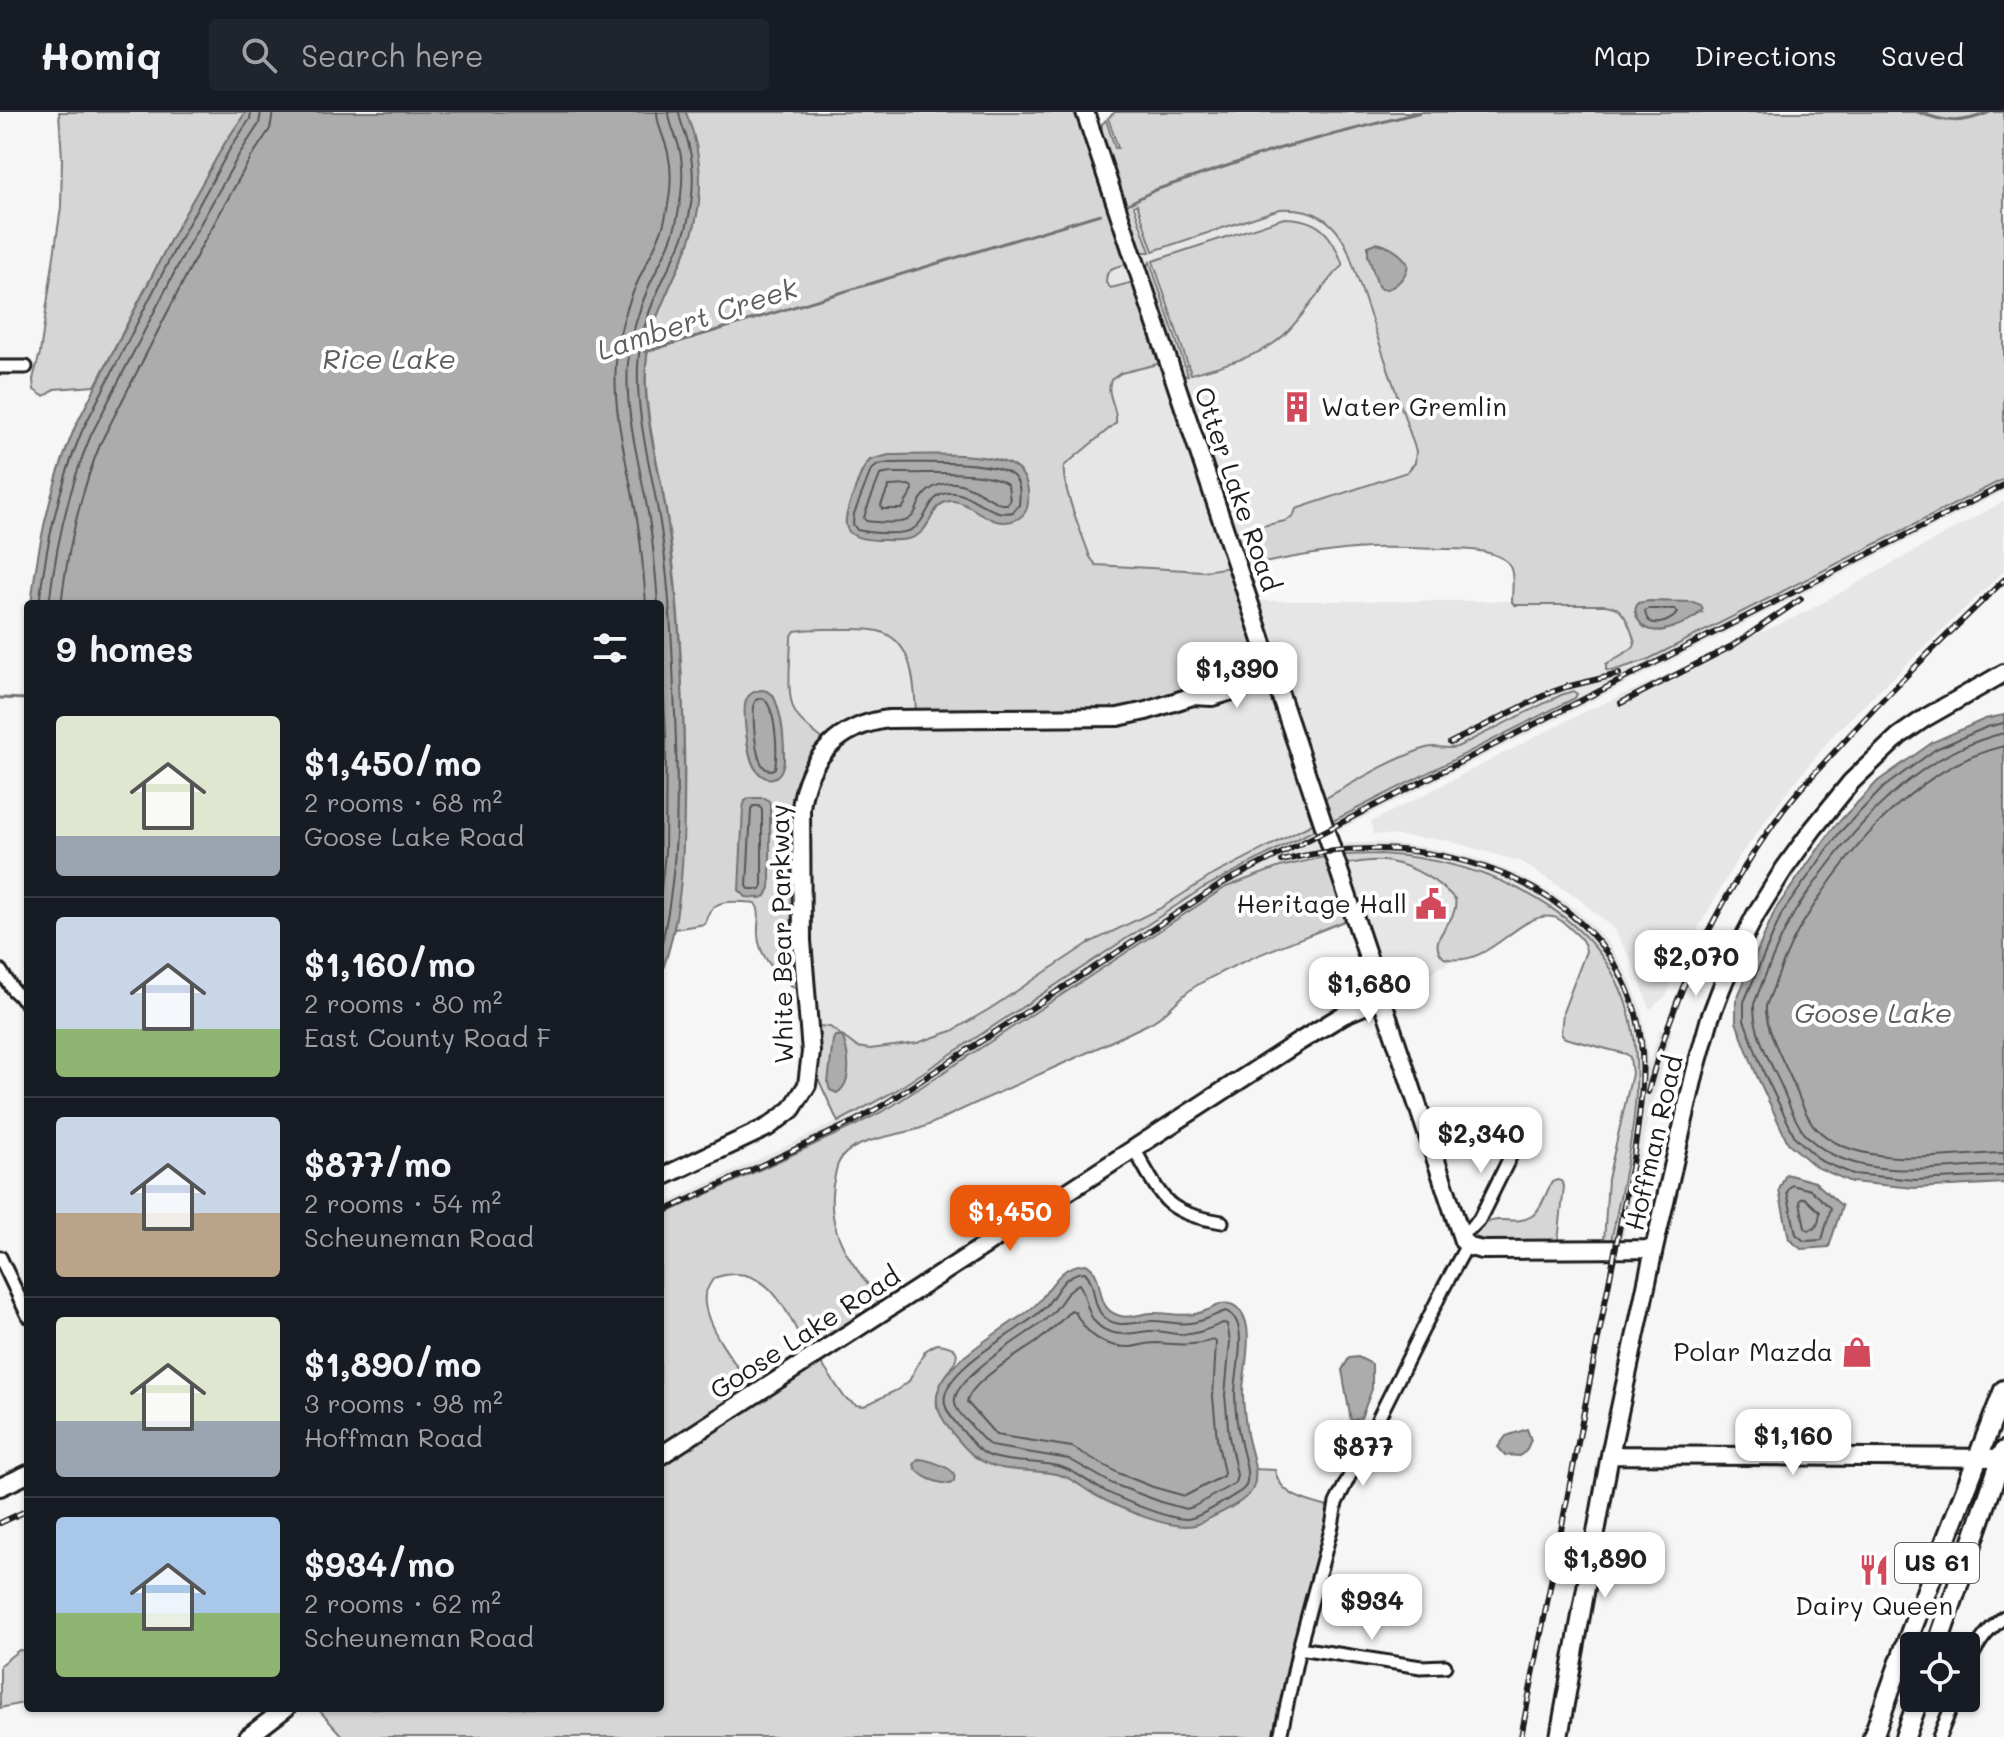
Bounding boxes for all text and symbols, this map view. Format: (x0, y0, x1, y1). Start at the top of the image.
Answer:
search box (209, 19, 769, 91)
text: Homiq (40, 30, 161, 80)
icon: search (237, 33, 281, 77)
text: Search here (301, 35, 484, 75)
text: Map (1594, 37, 1651, 73)
text: Directions (1695, 37, 1837, 73)
text: Saved (1881, 37, 1964, 73)
water label: Lambert Creek (592, 268, 803, 367)
water label: Rice Lake (322, 340, 456, 376)
street label: Otter Lake Road (1187, 382, 1289, 595)
place label: Water Gremlin (1321, 389, 1507, 423)
building icon: Water Gremlin (1280, 390, 1314, 424)
text: 9 homes (56, 626, 193, 671)
icon: filters (588, 626, 632, 670)
pin: $1,390 (1172, 642, 1302, 710)
text: $1,390 (1195, 651, 1279, 685)
text: $1,450/mo (304, 740, 481, 785)
icon: home (120, 748, 216, 844)
text: 2 rooms · 68 m² (304, 785, 502, 819)
street label: White Bear Parkway (762, 804, 800, 1064)
text: Goose Lake Road (304, 819, 524, 853)
place label: Heritage Hall (1236, 886, 1407, 920)
public building icon: Heritage Hall (1414, 887, 1448, 921)
pin: $2,070 (1631, 930, 1761, 998)
text: $2,070 (1653, 939, 1739, 973)
text: $1,160/mo (304, 941, 476, 986)
icon: home (120, 949, 216, 1045)
pin: $1,680 (1304, 957, 1434, 1025)
text: $1,680 (1327, 966, 1411, 1000)
text: 2 rooms · 80 m² (304, 986, 503, 1020)
water label: Goose Lake (1794, 994, 1952, 1030)
text: East County Road F (304, 1020, 551, 1054)
street label: Hoffman Road (1616, 1052, 1690, 1234)
pin: $2,340 (1416, 1107, 1546, 1175)
text: $2,340 (1437, 1116, 1525, 1150)
text: $877/mo (304, 1141, 451, 1186)
icon: home (120, 1149, 216, 1245)
pin: $1,450 (945, 1185, 1075, 1253)
text: 2 rooms · 54 m² (304, 1186, 501, 1220)
text: $1,450 (968, 1194, 1052, 1228)
text: Scheuneman Road (304, 1220, 534, 1254)
street label: Goose Lake Road (703, 1258, 906, 1406)
place label: Polar Mazda (1674, 1334, 1833, 1368)
shop icon: Polar Mazda (1840, 1335, 1874, 1369)
text: $1,890/mo (304, 1341, 481, 1386)
icon: home (120, 1349, 216, 1445)
text: 3 rooms · 98 m² (304, 1386, 503, 1420)
pin: $1,160 (1728, 1409, 1858, 1477)
text: $1,160 (1753, 1418, 1833, 1452)
text: Hoffman Road (304, 1420, 483, 1454)
pin: $877 (1316, 1420, 1410, 1488)
text: $877 (1332, 1429, 1394, 1463)
pin: $1,890 (1540, 1532, 1670, 1600)
text: $934/mo (304, 1541, 455, 1586)
text: $1,890 (1563, 1541, 1647, 1575)
road number: US 61 (1895, 1543, 1979, 1583)
icon: home (120, 1549, 216, 1645)
restaurant icon: Dairy Queen (1857, 1553, 1891, 1587)
pin: $934 (1325, 1574, 1419, 1642)
text: $934 (1340, 1583, 1404, 1617)
text: 2 rooms · 62 m² (304, 1586, 501, 1620)
place label: Dairy Queen (1795, 1588, 1953, 1622)
text: Scheuneman Road (304, 1620, 534, 1654)
map controls (1900, 1632, 1980, 1712)
button: locate (1900, 1632, 1980, 1712)

